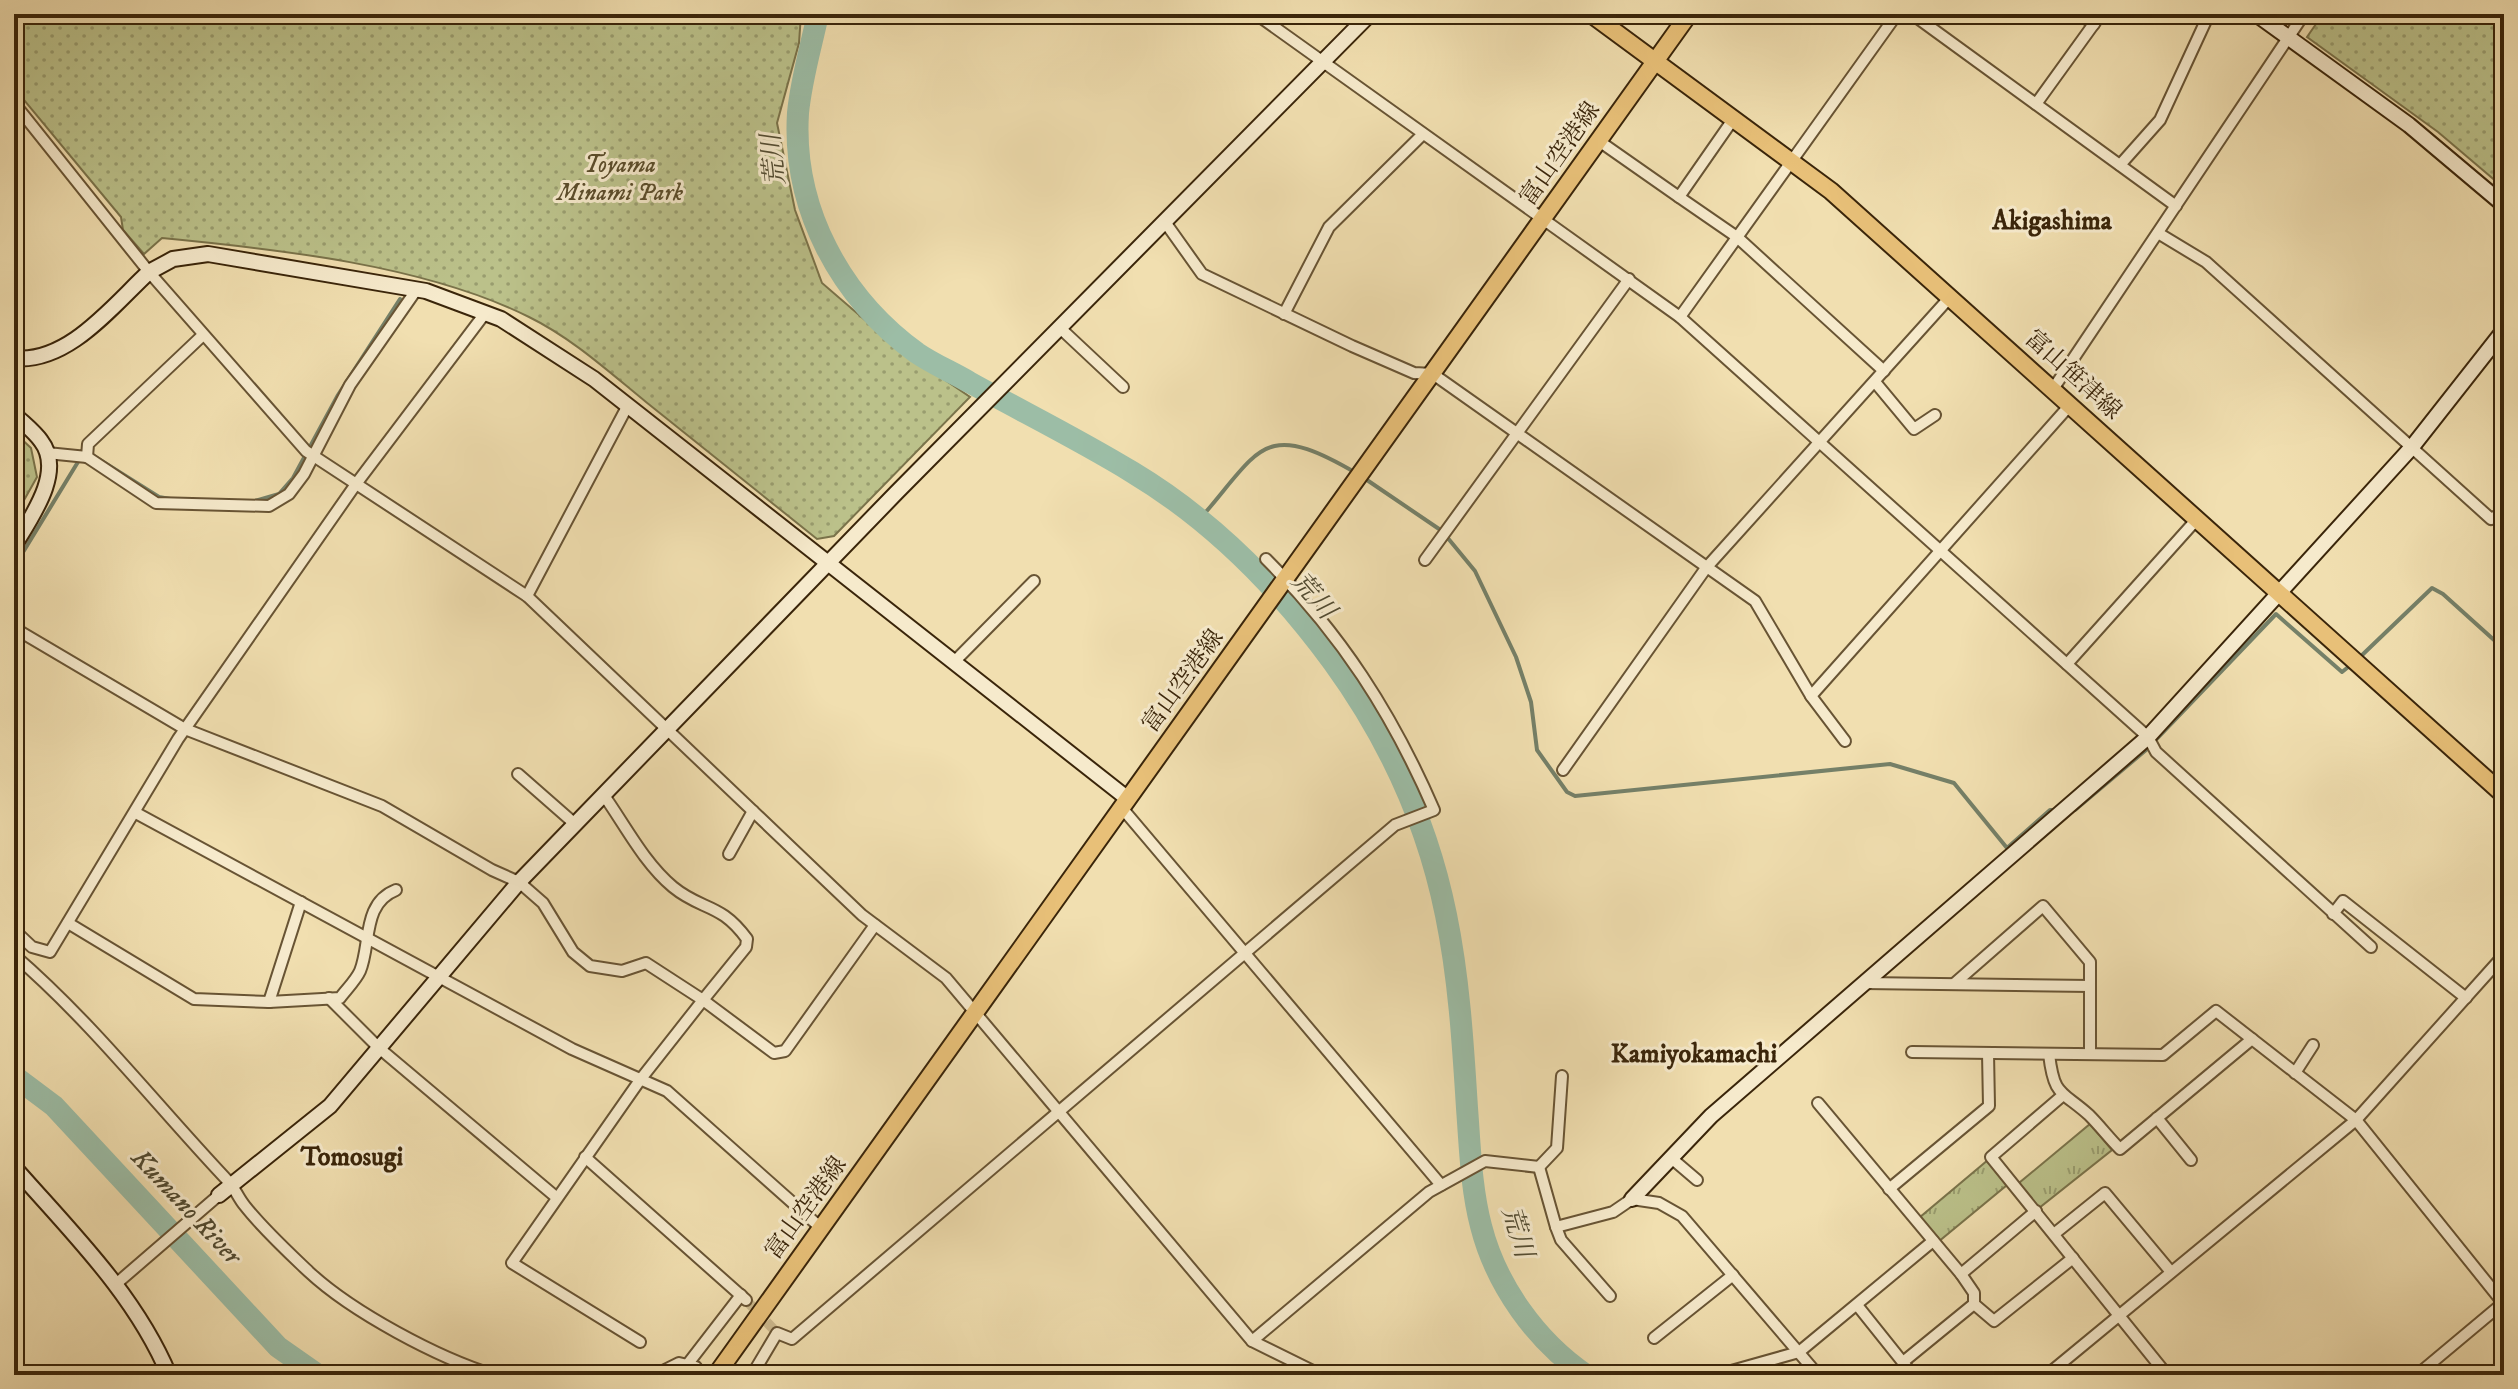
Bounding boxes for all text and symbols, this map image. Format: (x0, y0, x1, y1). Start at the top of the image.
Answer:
street label: 富山空港線 (1513, 96, 1607, 212)
water label: 荒川 (755, 129, 793, 188)
park label: Toyama Minami Park (555, 150, 683, 208)
district label: Akigashima (1991, 205, 2113, 238)
street label: 富山笹津線 (2018, 324, 2128, 426)
water label: 荒川 (1283, 566, 1344, 629)
street label: 富山空港線 (1136, 624, 1230, 738)
district label: Kamiyokamachi (1611, 1038, 1777, 1071)
water label: Kumano River (123, 1141, 249, 1273)
district label: Tomosugi (300, 1141, 403, 1174)
street label: 富山空港線 (759, 1151, 853, 1265)
water label: 荒川 (1494, 1202, 1541, 1265)

